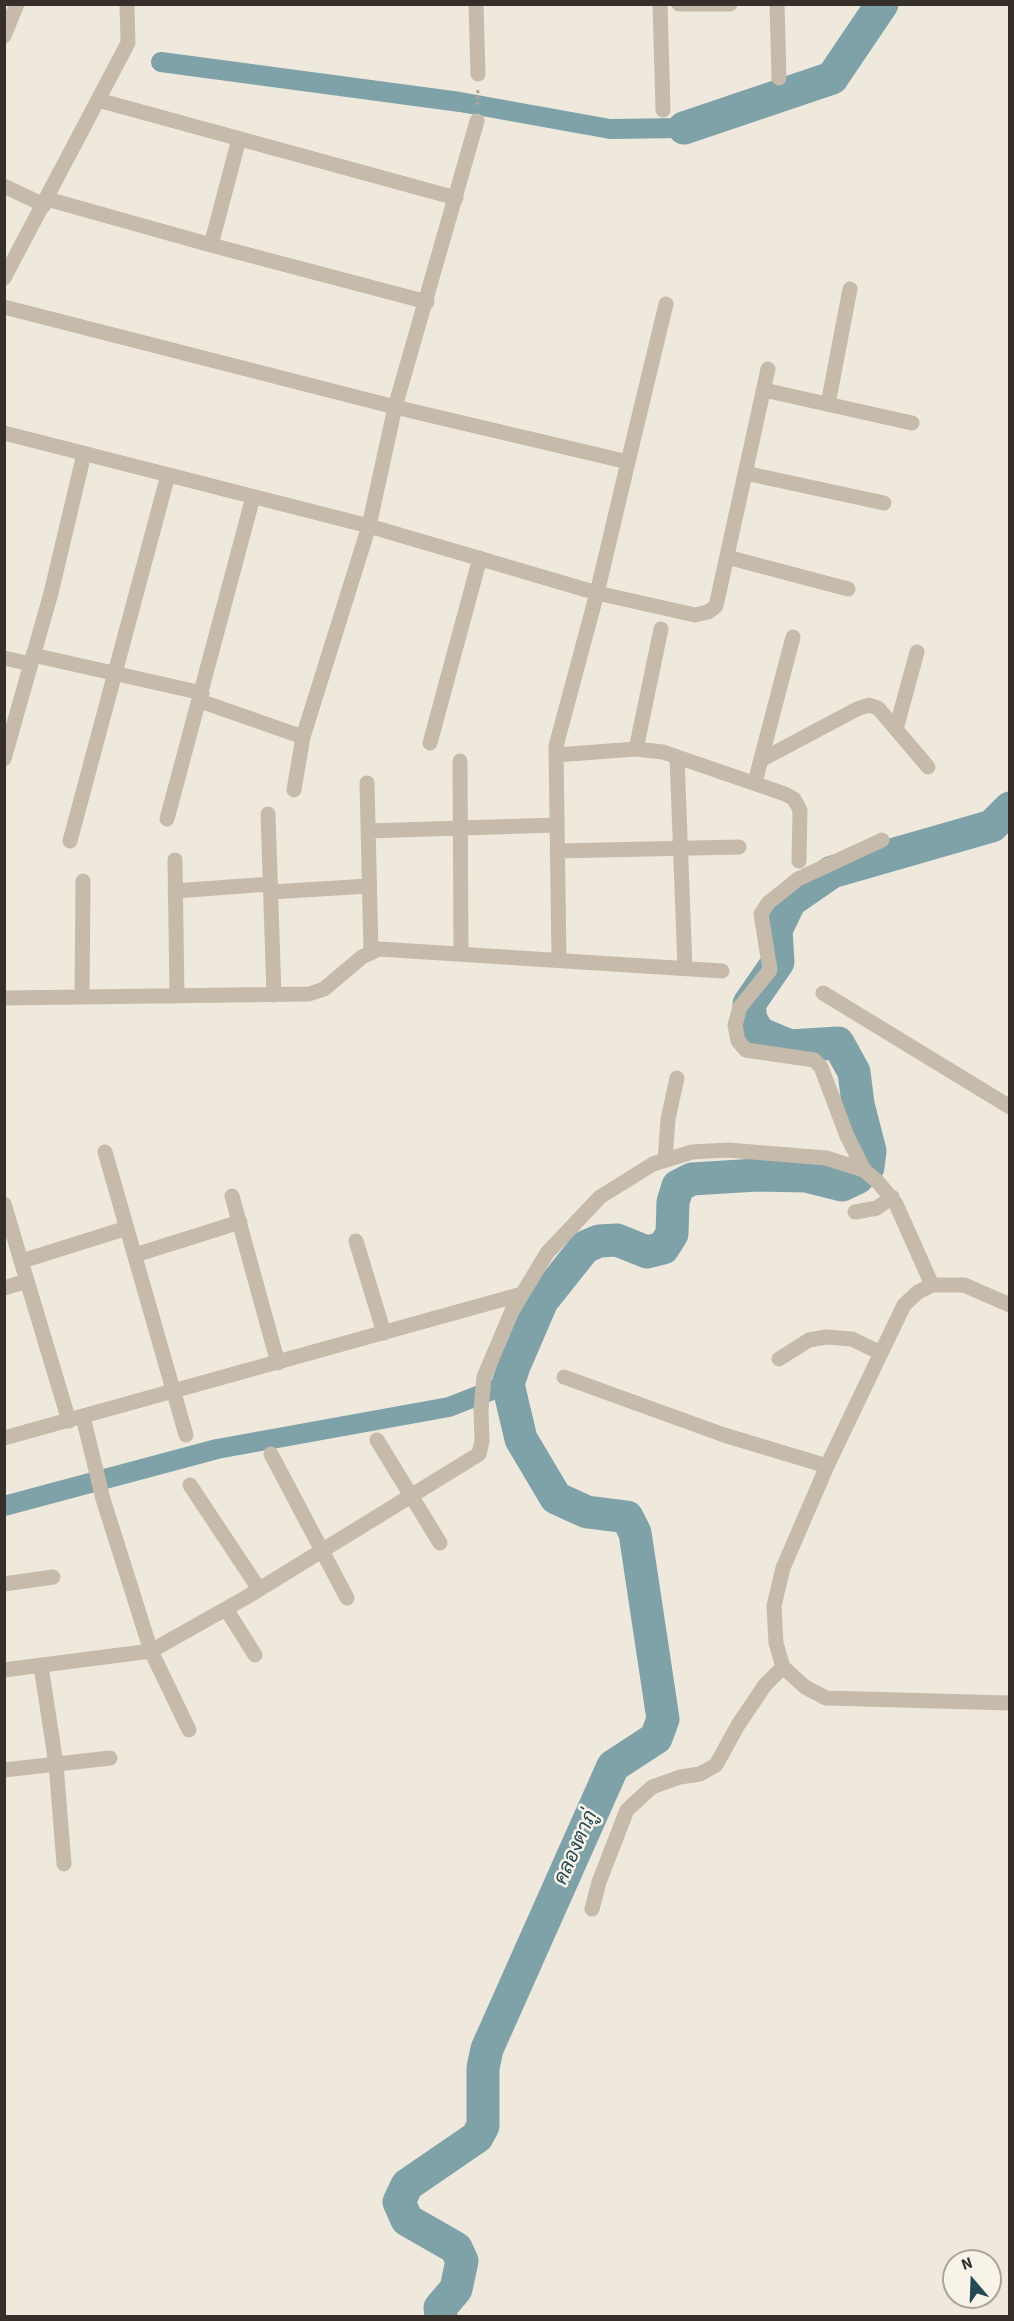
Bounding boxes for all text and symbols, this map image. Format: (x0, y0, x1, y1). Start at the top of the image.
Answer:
water label: คลองตาภู่ (550, 1807, 604, 1889)
north arrow (942, 2249, 1002, 2309)
text: N (958, 2252, 975, 2276)

